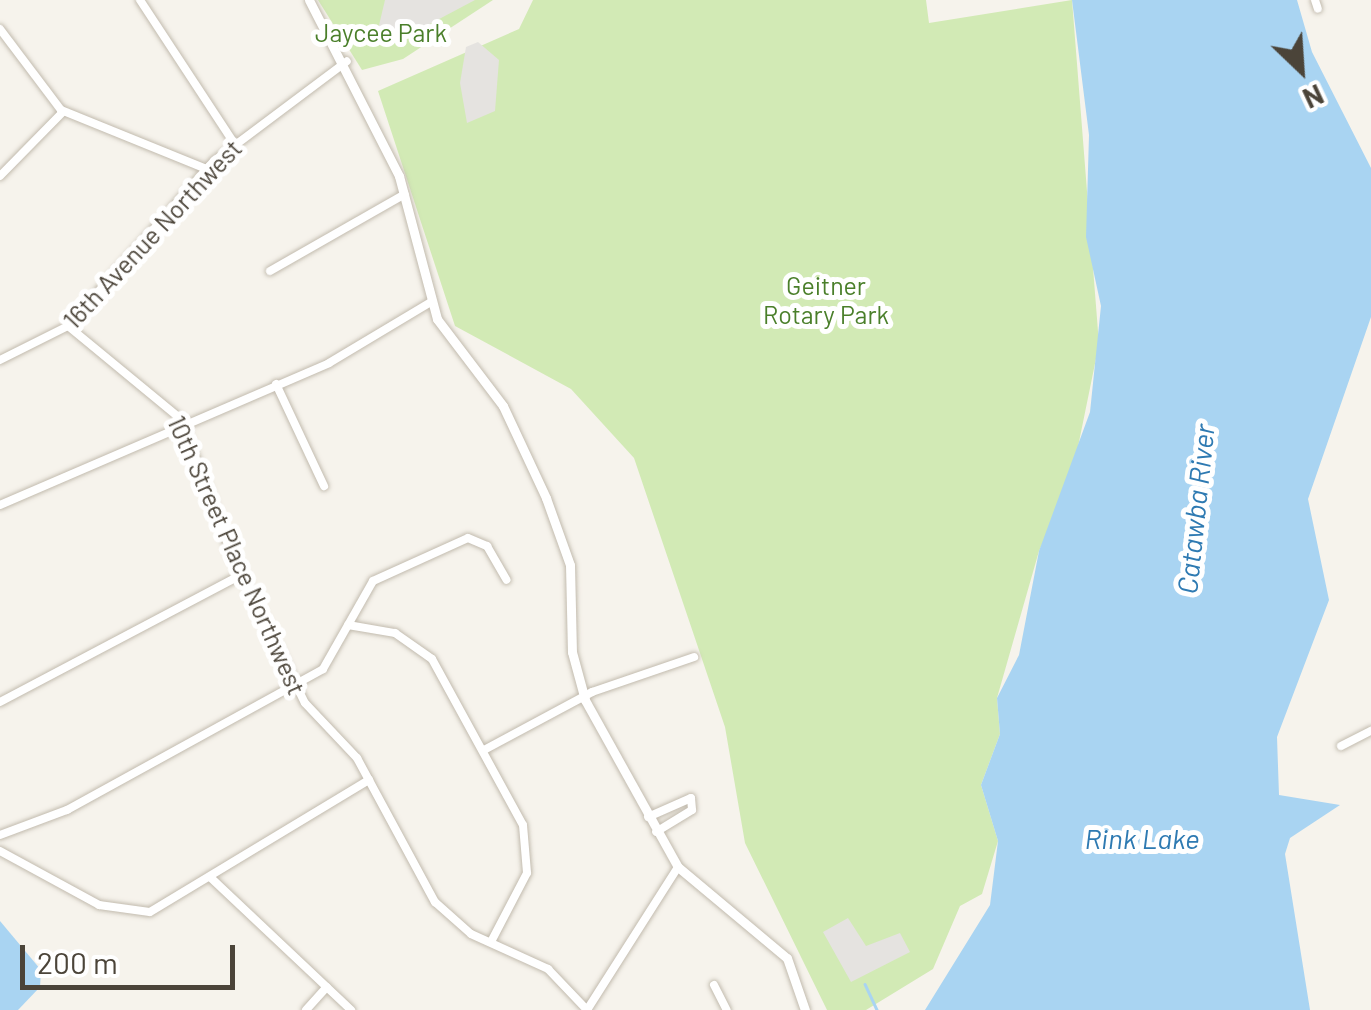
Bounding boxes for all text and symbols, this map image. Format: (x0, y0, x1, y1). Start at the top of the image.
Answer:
park label: Jaycee Park (315, 17, 447, 47)
north arrow (1251, 20, 1351, 120)
text: N (1298, 78, 1329, 117)
street label: 16th Avenue Northwest (57, 133, 247, 335)
park label: Geitner Rotary Park (763, 271, 889, 330)
street label: 10th Street Place Northwest (162, 411, 312, 699)
water label: Catawba River (1169, 422, 1221, 596)
water label: Rink Lake (1084, 821, 1200, 855)
scale bar (25, 925, 240, 987)
text: 200 m (37, 944, 118, 980)

